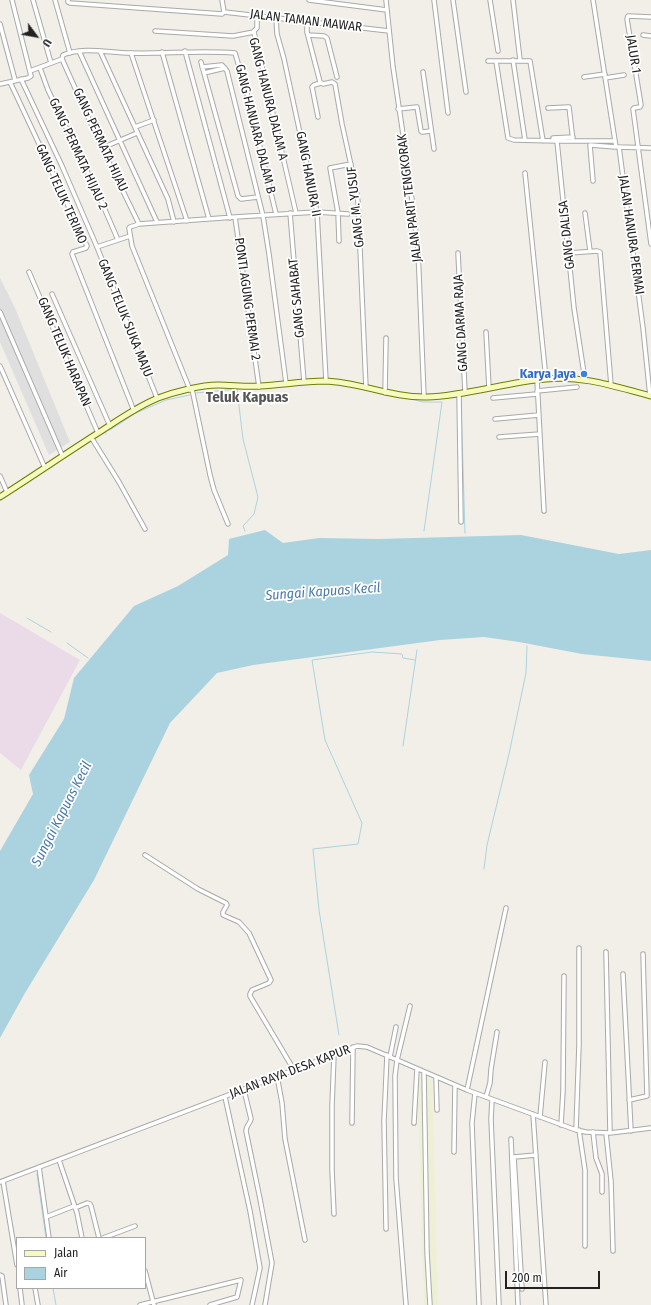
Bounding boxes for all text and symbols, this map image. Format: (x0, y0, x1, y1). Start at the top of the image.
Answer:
street label: JALAN TAMAN MAWAR (249, 6, 363, 36)
north arrow (16, 16, 56, 56)
street label: JALUR 1 (622, 34, 644, 74)
text: U (39, 36, 54, 49)
street label: GANG HANURA DALAM A (245, 36, 291, 162)
street label: GANG HANUARA DALAM B (231, 63, 279, 195)
street label: GANG PERMATA HIJAU (69, 86, 131, 194)
street label: GANG PERMATA HIJAU 2 (45, 96, 111, 212)
street label: GANG HANURA II (292, 130, 324, 218)
street label: JALAN PARIT TENGKORAK (394, 133, 426, 263)
street label: GANG TELUK TERIMO (32, 142, 90, 246)
street label: GANG M. YUSUF (344, 166, 368, 248)
street label: JALAN HANURA PERMAI (615, 174, 647, 296)
street label: GANG DALISA (556, 200, 578, 270)
street label: PONTI AGUNG PERMAI 2 (231, 237, 263, 361)
street label: GANG TELUK SUKA MAJU (94, 257, 156, 379)
street label: GANG SAHABAT (286, 258, 308, 338)
street label: GANG DARMA RAJA (451, 274, 471, 372)
street label: GANG TELUK HARAPAN (34, 295, 94, 409)
place label: Karya Jaya (520, 366, 576, 382)
marker: Karya Jaya (579, 369, 589, 379)
district label: Teluk Kapuas (206, 389, 288, 407)
water label: Sungai Kapuas Kecil (265, 580, 381, 604)
water label: Sungai Kapuas Kecil (28, 759, 96, 869)
street label: JALAN RAYA DESA KAPUR (227, 1042, 353, 1102)
legend (16, 1237, 146, 1289)
text: Jalan (54, 1246, 78, 1260)
scale bar (507, 1263, 602, 1289)
text: Air (54, 1266, 68, 1280)
text: 200 m (512, 1271, 542, 1285)

